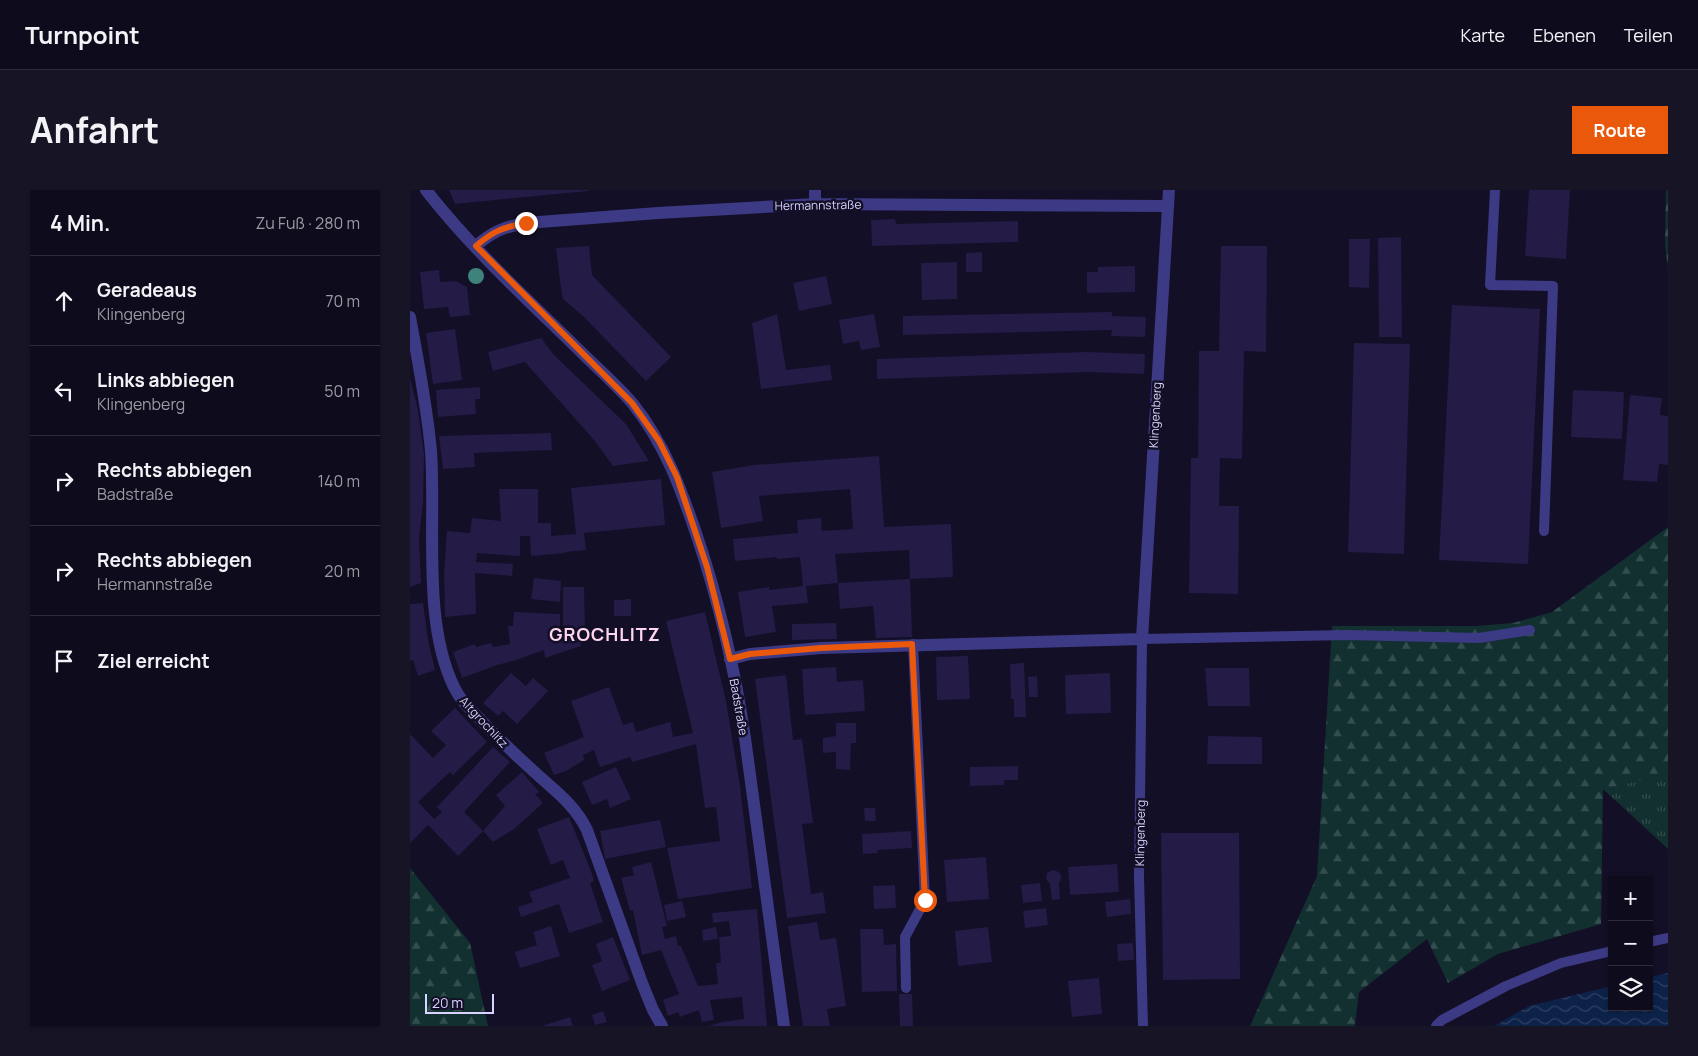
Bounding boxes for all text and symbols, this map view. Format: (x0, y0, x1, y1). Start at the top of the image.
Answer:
text: Turnpoint (25, 18, 140, 51)
text: Karte (1461, 23, 1505, 47)
text: Ebenen (1533, 23, 1596, 47)
text: Teilen (1624, 23, 1673, 47)
text: Anfahrt (30, 106, 159, 154)
button: Route (1572, 106, 1668, 154)
street label: Hermannstraße (774, 196, 862, 214)
text: 4 Min. (50, 209, 110, 237)
text: Zu Fuß · 280 m (255, 212, 360, 234)
route end (515, 212, 538, 235)
text: Geradeaus (97, 277, 197, 303)
icon: ahead (50, 287, 78, 315)
text: 70 m (325, 290, 360, 312)
text: Klingenberg (97, 303, 185, 325)
text: Links abbiegen (97, 367, 234, 393)
icon: left (50, 377, 78, 405)
text: 50 m (324, 380, 360, 402)
street label: Klingenberg (1145, 381, 1165, 449)
text: Klingenberg (97, 393, 185, 415)
text: Rechts abbiegen (97, 457, 252, 483)
icon: right (50, 467, 78, 495)
text: 140 m (318, 470, 360, 492)
text: Badstraße (97, 483, 173, 505)
text: Rechts abbiegen (97, 547, 252, 573)
icon: right (50, 557, 78, 585)
text: 20 m (324, 560, 360, 582)
text: Hermannstraße (97, 573, 213, 595)
district label: GROCHLITZ (549, 622, 661, 646)
icon: arrive (50, 647, 78, 675)
text: Ziel erreicht (97, 648, 210, 674)
street label: Badstraße (726, 677, 752, 737)
street label: Altgrochlitz (456, 693, 512, 751)
street label: Klingenberg (1131, 800, 1149, 866)
map controls (1608, 876, 1653, 1011)
button: + (1608, 876, 1653, 921)
route start (914, 889, 937, 912)
button: − (1608, 921, 1653, 966)
button: layers (1608, 966, 1653, 1011)
scale bar (425, 991, 494, 1014)
text: 20 m (432, 993, 463, 1012)

